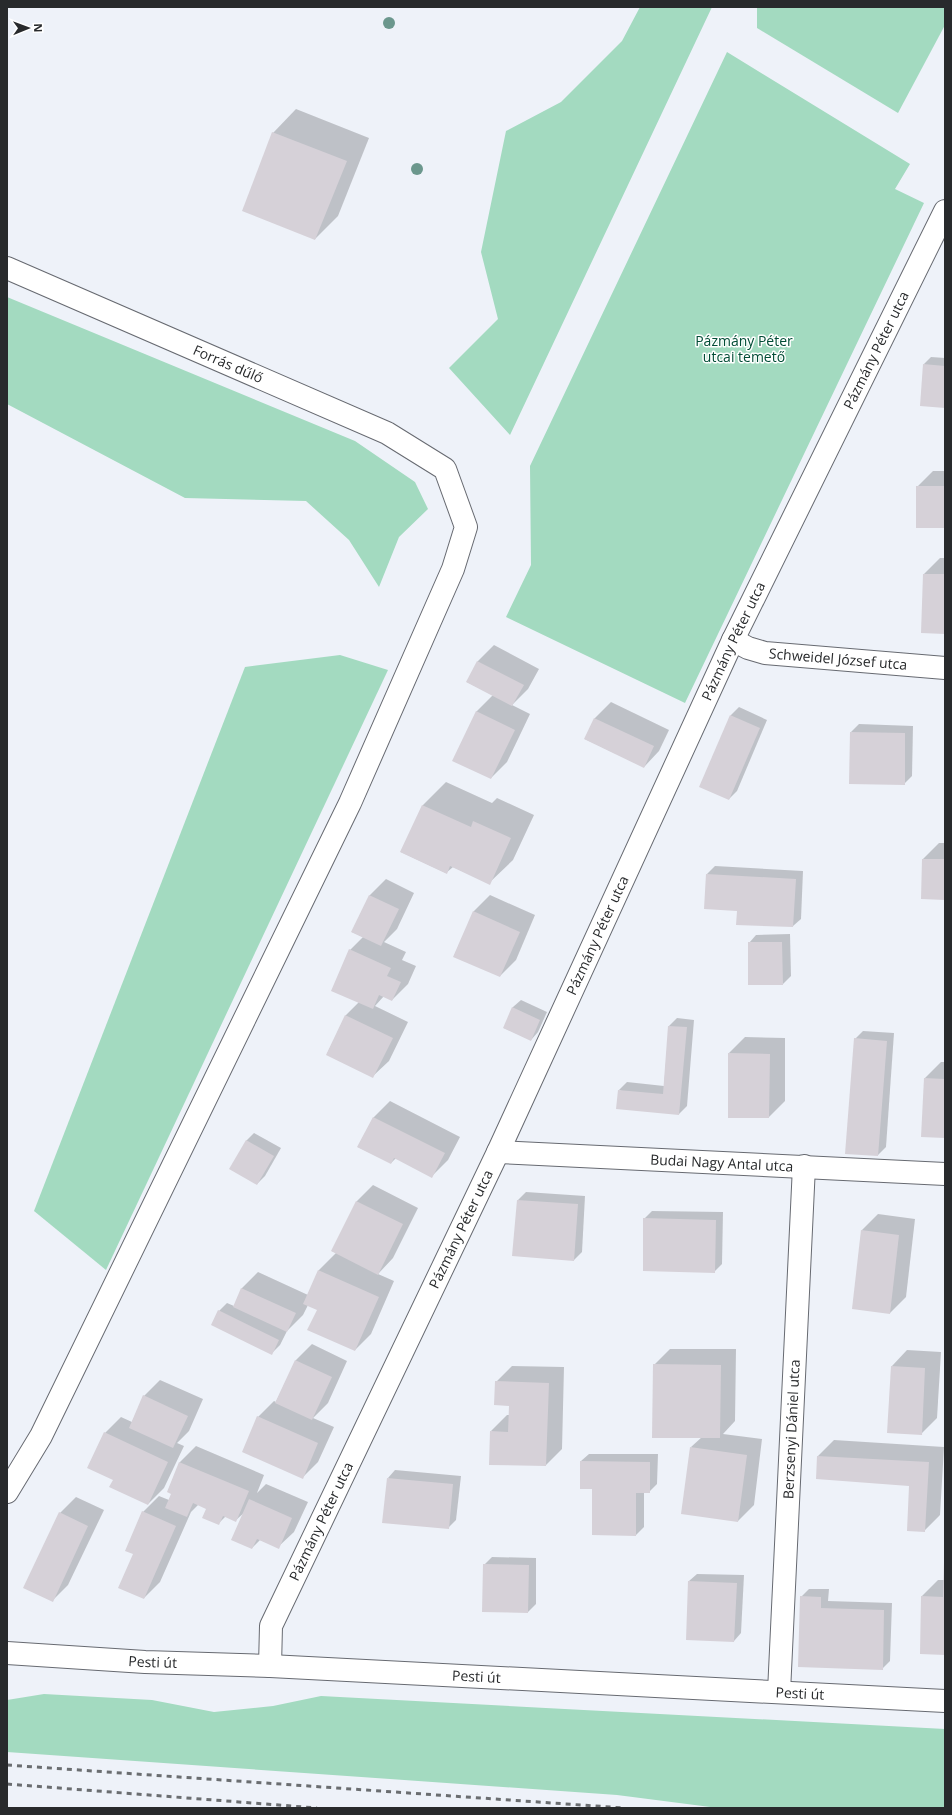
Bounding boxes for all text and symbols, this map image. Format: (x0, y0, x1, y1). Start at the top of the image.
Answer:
north arrow (8, 8, 48, 48)
text: N (31, 23, 46, 32)
street label: Pázmány Péter utca (839, 288, 913, 412)
park label: Pázmány Péter utcai temető (695, 331, 793, 366)
street label: Forrás dűlő (190, 340, 266, 387)
street label: Pázmány Péter utca (697, 578, 769, 703)
street label: Schweidel József utca (768, 643, 908, 674)
street label: Pázmány Péter utca (561, 872, 633, 998)
street label: Budai Nagy Antal utca (650, 1150, 794, 1176)
street label: Pázmány Péter utca (424, 1166, 497, 1291)
street label: Berzsenyi Dániel utca (778, 1359, 804, 1500)
street label: Pázmány Péter utca (284, 1459, 357, 1584)
street label: Pesti út (128, 1651, 177, 1672)
street label: Pesti út (452, 1665, 501, 1687)
street label: Pesti út (775, 1682, 825, 1704)

